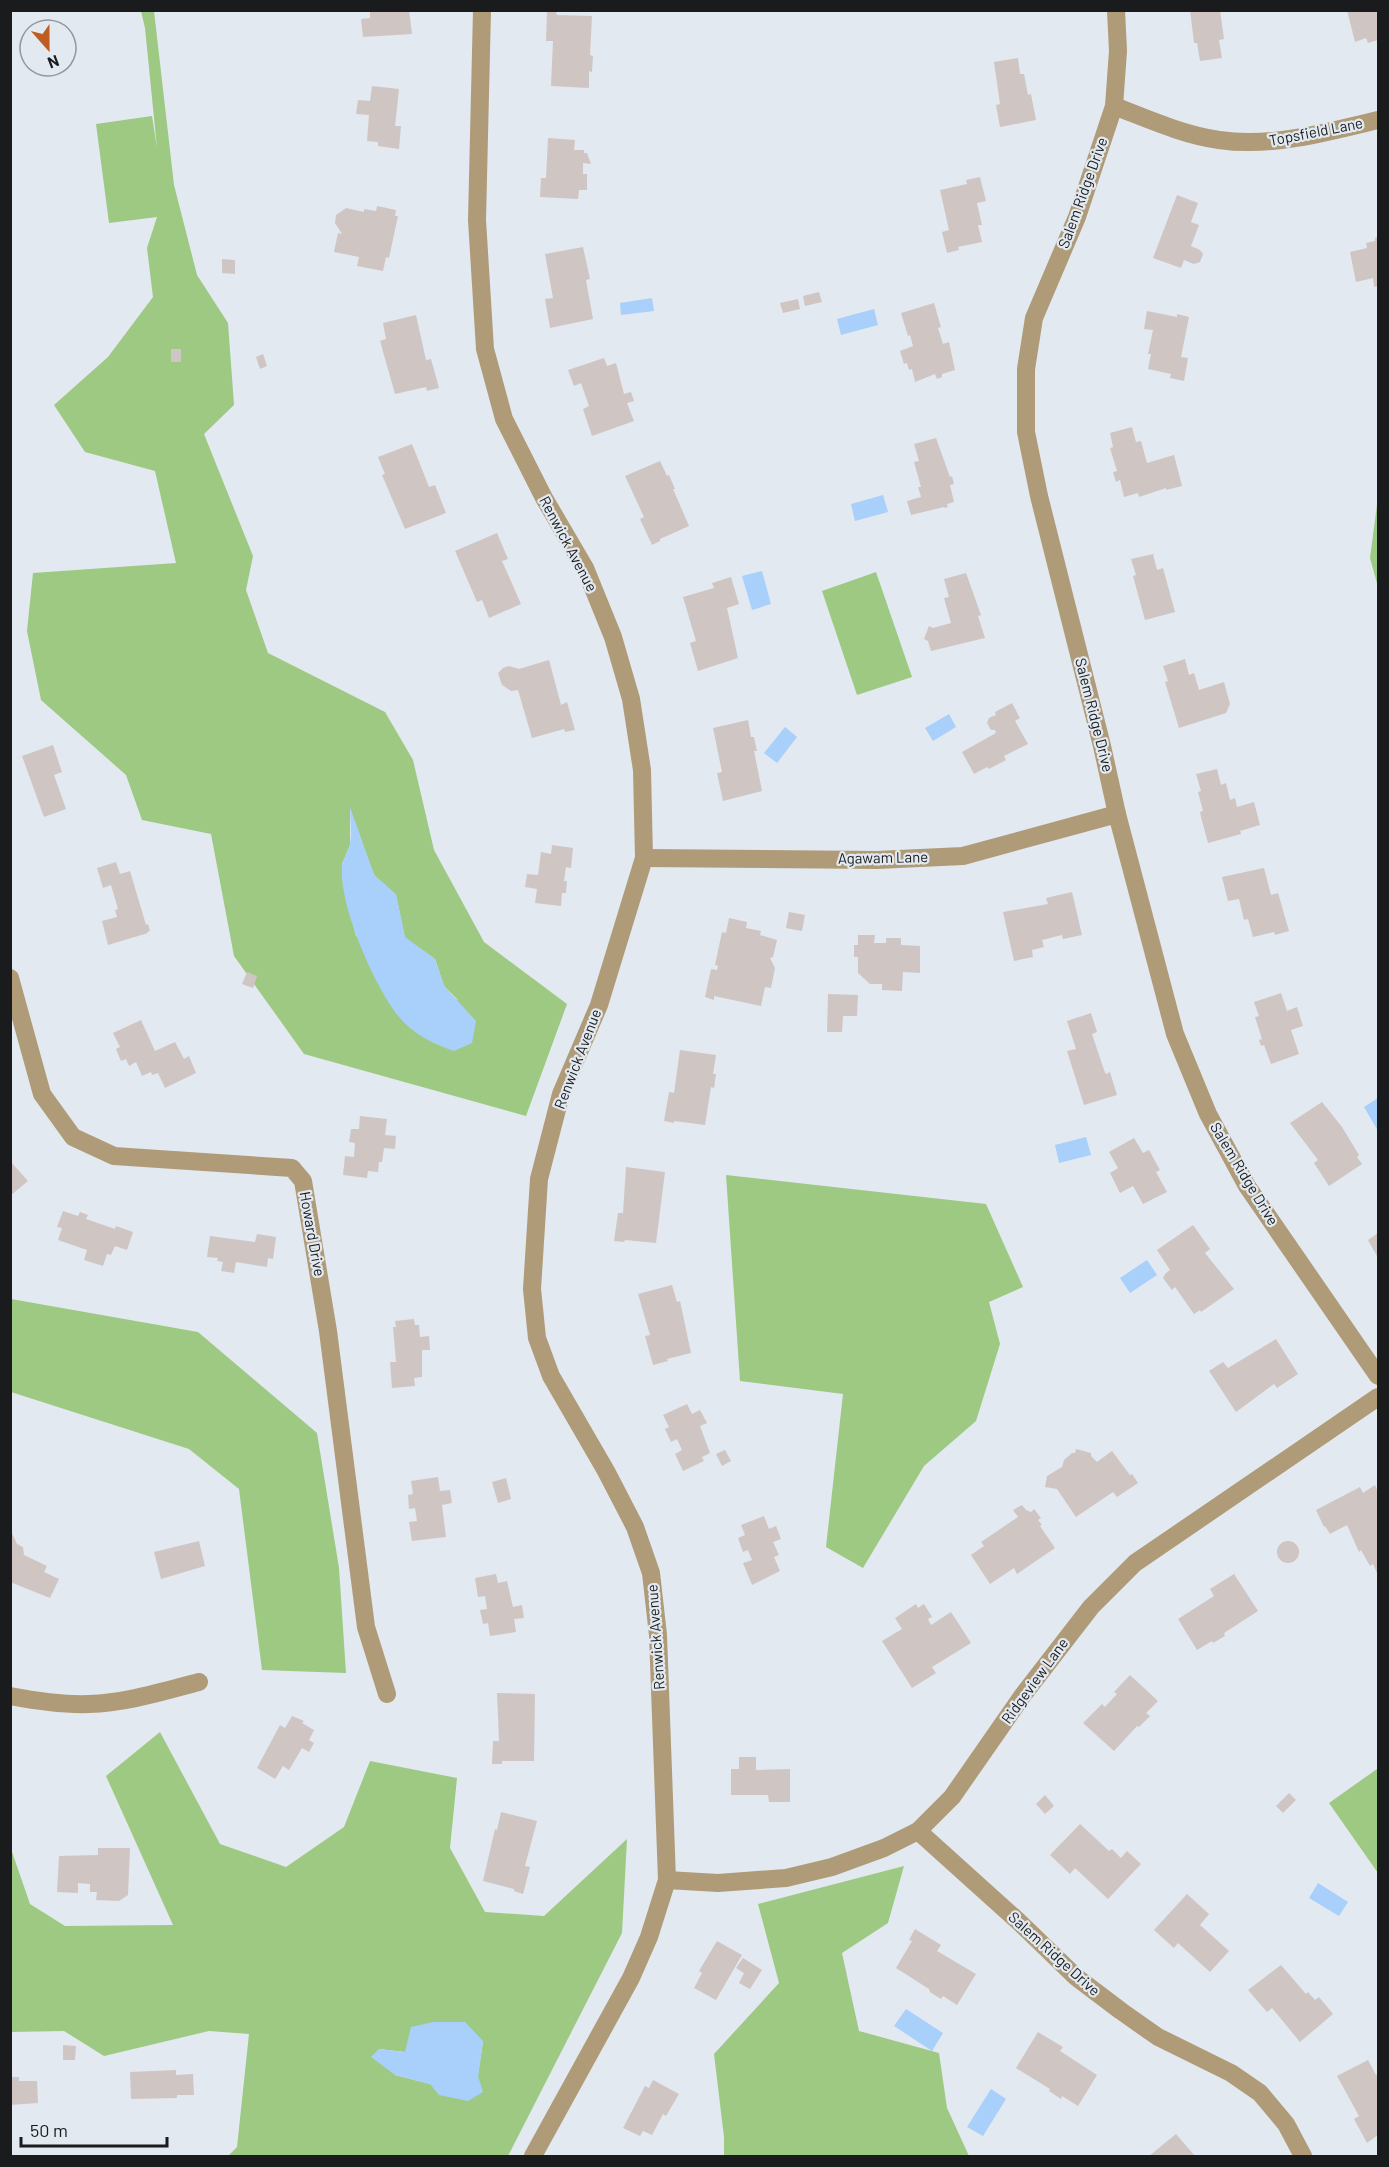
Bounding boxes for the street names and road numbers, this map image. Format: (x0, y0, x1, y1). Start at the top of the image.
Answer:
street label: Topsfield Lane (1267, 113, 1364, 149)
street label: Salem Ridge Drive (1054, 135, 1111, 251)
street label: Renwick Avenue (536, 493, 602, 594)
street label: Salem Ridge Drive (1072, 656, 1118, 774)
street label: Agawam Lane (838, 847, 928, 867)
street label: Renwick Avenue (550, 1006, 604, 1111)
street label: Salem Ridge Drive (1207, 1119, 1283, 1228)
street label: Howard Drive (297, 1190, 329, 1278)
street label: Renwick Avenue (642, 1584, 668, 1690)
street label: Ridgeview Lane (997, 1634, 1071, 1727)
street label: Salem Ridge Drive (1005, 1907, 1104, 1999)

